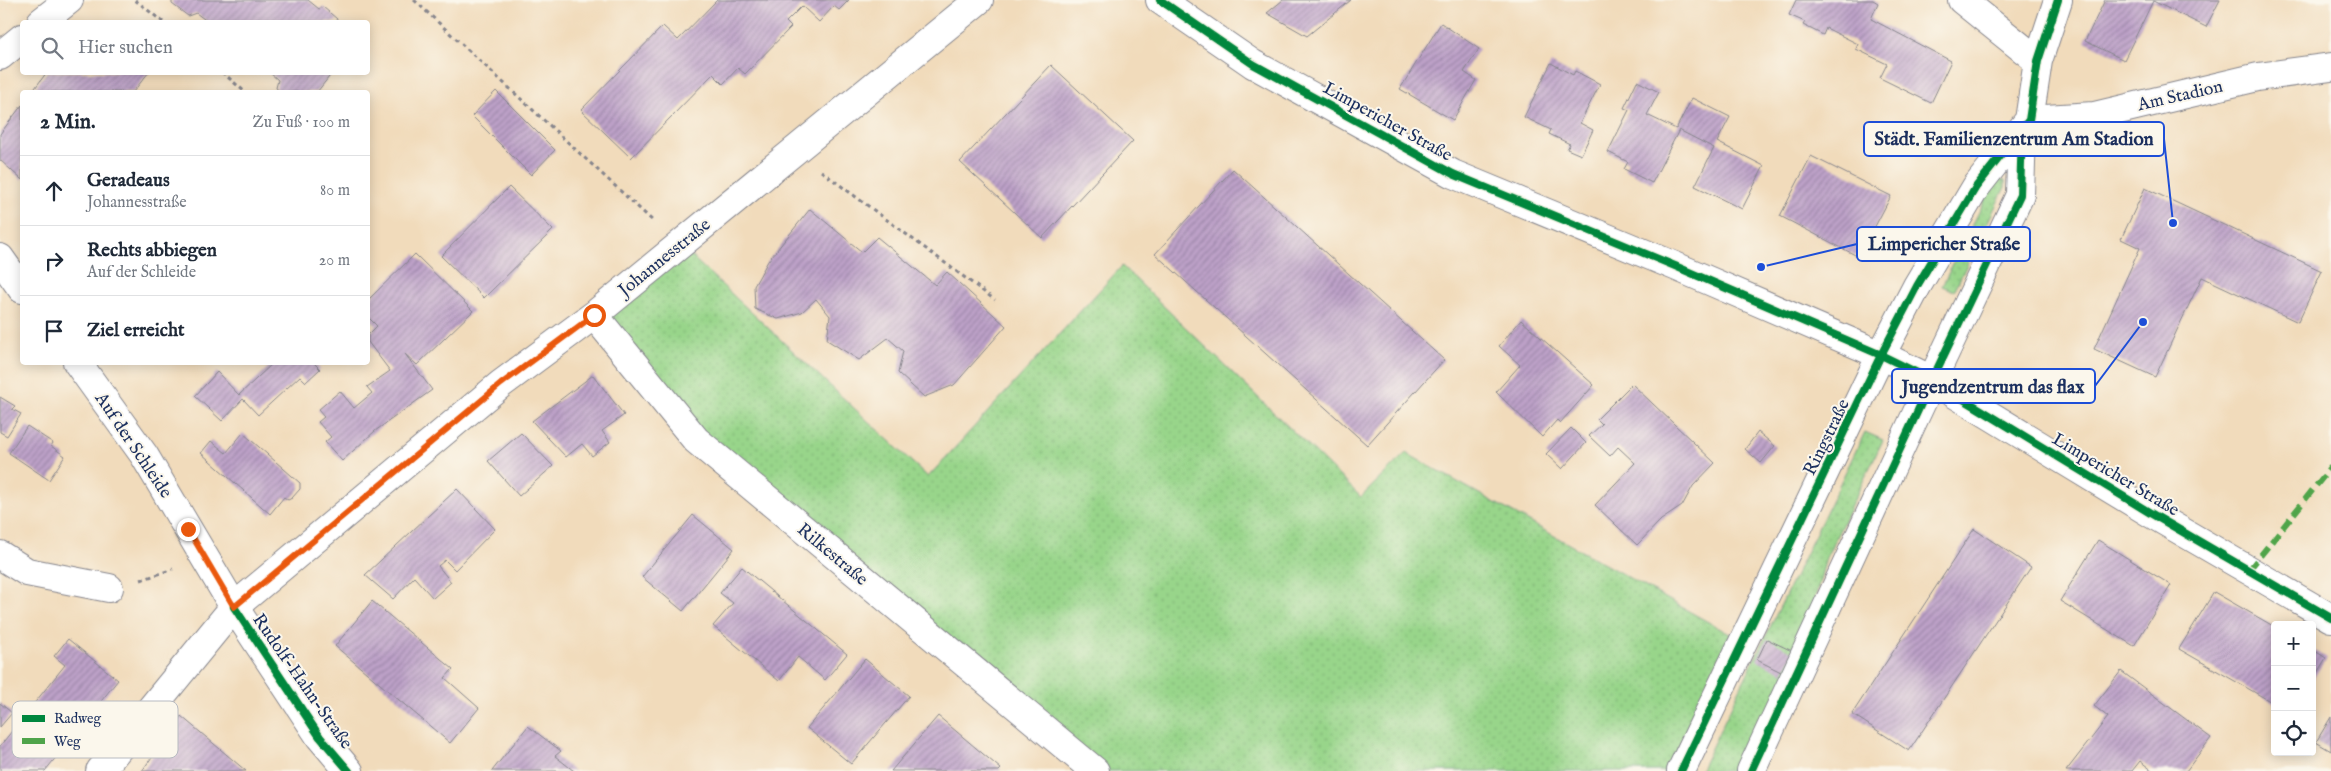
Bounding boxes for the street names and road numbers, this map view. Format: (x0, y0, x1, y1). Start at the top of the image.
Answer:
street label: Am Stadion (2135, 75, 2226, 118)
street label: Limpericher Straße (1319, 77, 1456, 167)
street label: Johannesstraße (613, 214, 716, 304)
street label: Auf der Schleide (88, 388, 177, 503)
street label: Ringstraße (1799, 396, 1856, 480)
street label: Limpericher Straße (2047, 428, 2183, 522)
street label: Rilkestraße (792, 519, 872, 591)
street label: Rudolf-Hahn-Straße (246, 610, 357, 754)

